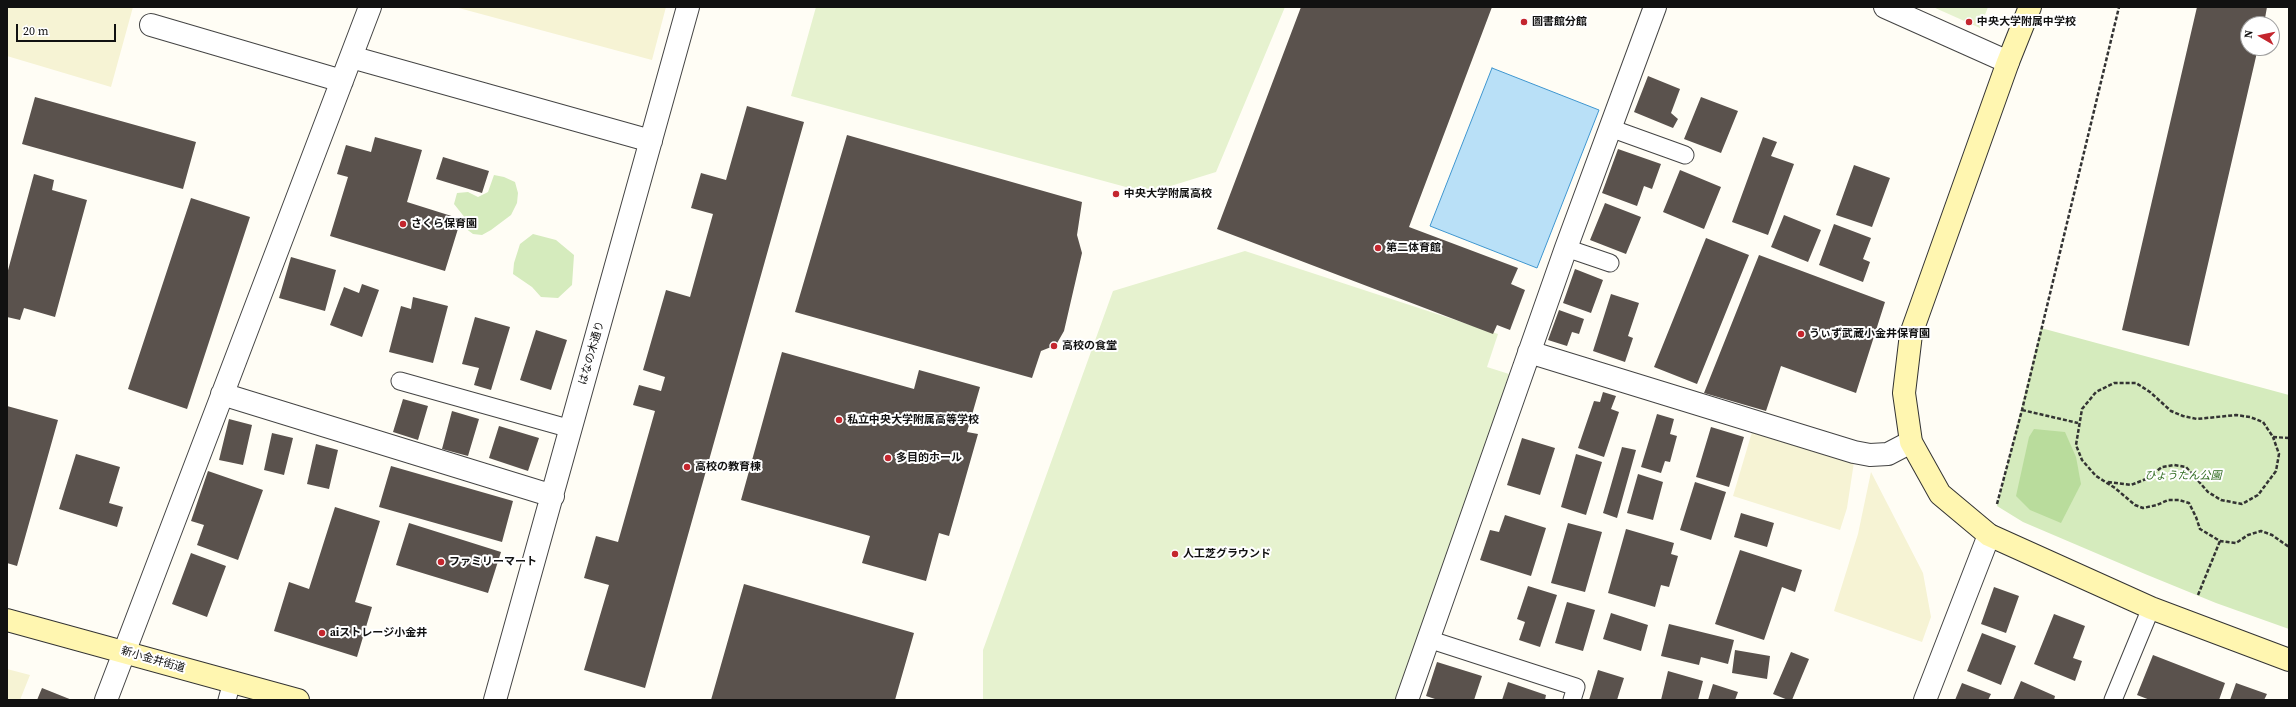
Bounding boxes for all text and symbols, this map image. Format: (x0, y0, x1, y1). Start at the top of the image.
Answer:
place label: 圖書館分館 (1532, 15, 1587, 29)
place label: 中央大学附属中学校 (1977, 15, 2076, 29)
scale bar (18, 16, 118, 42)
north arrow (2240, 16, 2280, 56)
marker: 圖書館分館 (1519, 17, 1529, 27)
marker: 中央大学附属中学校 (1964, 17, 1974, 27)
text: 20 m (23, 23, 49, 39)
text: N (2241, 29, 2257, 39)
place label: 中央大学附属高校 (1124, 187, 1212, 201)
marker: 中央大学附属高校 (1111, 189, 1121, 199)
place label: さくら保育園 (411, 217, 477, 231)
marker: さくら保育園 (398, 219, 408, 229)
place label: 第二体育館 (1386, 241, 1441, 255)
marker: 第二体育館 (1373, 243, 1383, 253)
street label: はなの木通り (577, 319, 607, 387)
place label: うぃず武蔵小金井保育園 (1809, 327, 1930, 341)
marker: うぃず武蔵小金井保育園 (1796, 329, 1806, 339)
place label: 高校の食堂 (1062, 339, 1117, 353)
marker: 高校の食堂 (1049, 341, 1059, 351)
place label: 私立中央大学附属高等学校 (847, 413, 979, 427)
marker: 私立中央大学附属高等学校 (834, 415, 844, 425)
place label: 多目的ホール (896, 451, 962, 465)
marker: 多目的ホール (883, 453, 893, 463)
place label: 高校の教育棟 (695, 460, 761, 474)
marker: 高校の教育棟 (682, 462, 692, 472)
park label: ひょうたん公園 (2145, 469, 2221, 483)
place label: 人工芝グラウンド (1183, 547, 1271, 561)
marker: 人工芝グラウンド (1170, 549, 1180, 559)
place label: ファミリーマート (449, 555, 537, 569)
marker: ファミリーマート (436, 557, 446, 567)
place label: aiストレージ小金井 (330, 626, 427, 640)
marker: aiストレージ小金井 (317, 628, 327, 638)
street label: 新小金井街道 (119, 645, 187, 675)

